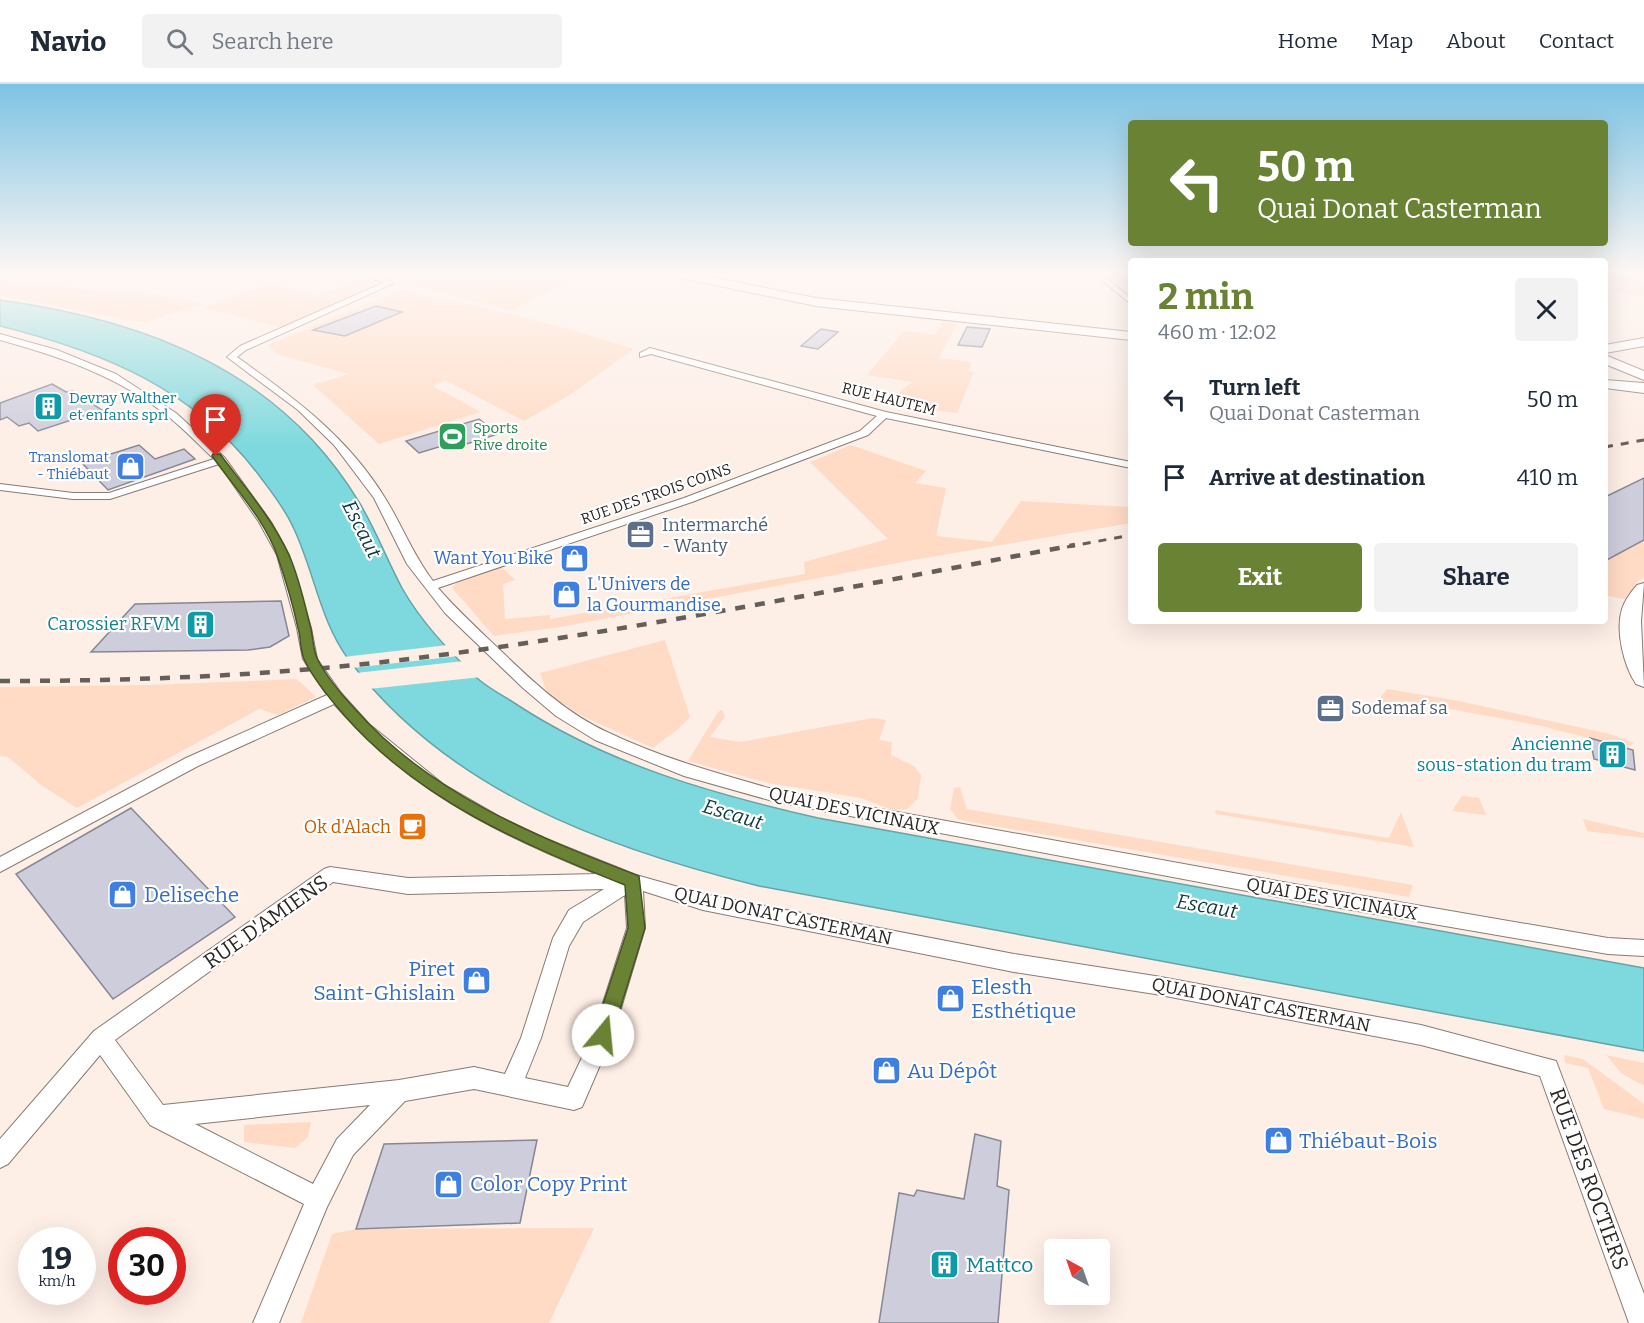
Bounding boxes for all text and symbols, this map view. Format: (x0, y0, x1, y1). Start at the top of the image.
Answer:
search box (142, 14, 562, 68)
text: Navio (30, 25, 106, 58)
icon: search (163, 25, 196, 58)
text: Search here (211, 28, 334, 55)
text: Home (1278, 28, 1338, 54)
text: Map (1371, 28, 1413, 54)
text: About (1446, 28, 1506, 54)
text: Contact (1539, 28, 1614, 54)
text: 50 m (1257, 142, 1354, 192)
icon: left (1158, 144, 1236, 222)
text: Quai Donat Casterman (1257, 193, 1542, 225)
text: 2 min (1158, 275, 1254, 319)
button: close (1515, 278, 1578, 341)
text: 460 m · 12:02 (1158, 320, 1276, 344)
text: Turn left (1209, 374, 1301, 401)
street label: RUE HAUTEM (840, 379, 938, 419)
icon: left (1158, 383, 1191, 416)
text: 50 m (1527, 386, 1578, 413)
place label: Devray Walther et enfants sprl (69, 389, 177, 424)
building icon: Devray Walther et enfants sprl (32, 391, 64, 423)
pin (190, 394, 241, 456)
text: Quai Donat Casterman (1209, 401, 1420, 425)
icon: arrive (199, 403, 232, 436)
place label: Sports Rive droite (473, 419, 547, 454)
sports icon: Sports Rive droite (436, 421, 468, 453)
place label: Translomat - Thiébaut (29, 448, 110, 483)
shop icon: Translomat - Thiébaut (114, 450, 146, 482)
street label: RUE DES TROIS COINS (578, 460, 734, 528)
icon: arrive (1158, 461, 1191, 494)
text: Arrive at destination (1209, 464, 1425, 491)
text: 410 m (1517, 464, 1578, 491)
water label: Escaut (337, 496, 387, 563)
place label: Intermarché - Wanty (662, 514, 768, 557)
office icon: Intermarché - Wanty (625, 519, 657, 551)
shop icon: Want You Bike (558, 542, 590, 574)
button: Exit (1158, 543, 1362, 612)
button: Share (1374, 543, 1578, 612)
place label: Want You Bike (433, 547, 553, 569)
place label: L'Univers de la Gourmandise (587, 573, 721, 616)
shop icon: L'Univers de la Gourmandise (550, 578, 582, 610)
building icon: Carossier RFVM (185, 608, 217, 640)
place label: Carossier RFVM (47, 613, 180, 635)
office icon: Sodemaf sa (1314, 692, 1346, 724)
place label: Sodemaf sa (1351, 697, 1448, 719)
place label: Ancienne sous-station du tram (1417, 733, 1592, 776)
building icon: Ancienne sous-station du tram (1597, 738, 1629, 770)
street label: QUAI DES VICINAUX (767, 782, 942, 840)
water label: Escaut (700, 794, 767, 835)
cafe icon: Ok d'Alach (396, 811, 428, 843)
place label: Ok d'Alach (304, 816, 391, 838)
street label: RUE D'AMIENS (199, 869, 333, 975)
street label: QUAI DES VICINAUX (1245, 873, 1420, 925)
shop icon: Deliseche (107, 879, 139, 911)
place label: Deliseche (144, 882, 239, 908)
street label: QUAI DONAT CASTERMAN (672, 882, 894, 950)
water label: Escaut (1175, 889, 1240, 923)
place label: Piret Saint-Ghislain (313, 956, 455, 1006)
shop icon: Piret Saint-Ghislain (460, 965, 492, 997)
street label: QUAI DONAT CASTERMAN (1150, 973, 1372, 1037)
place label: Elesth Esthétique (971, 974, 1076, 1024)
shop icon: Elesth Esthétique (934, 983, 966, 1015)
position arrow (571, 1003, 635, 1067)
shop icon: Au Dépôt (870, 1055, 902, 1087)
place label: Au Dépôt (907, 1058, 998, 1084)
street label: RUE DES ROCTIERS (1544, 1084, 1634, 1274)
shop icon: Thiébaut-Bois (1262, 1125, 1294, 1157)
place label: Thiébaut-Bois (1299, 1128, 1437, 1154)
shop icon: Color Copy Print (433, 1168, 465, 1200)
place label: Color Copy Print (470, 1171, 628, 1197)
speed limit sign: 30 (108, 1227, 186, 1305)
north arrow (1044, 1239, 1110, 1305)
map controls (1044, 1239, 1110, 1305)
text: 19 (42, 1241, 72, 1277)
building icon: Mattco (929, 1249, 961, 1281)
place label: Mattco (966, 1252, 1033, 1278)
text: km/h (38, 1272, 76, 1290)

